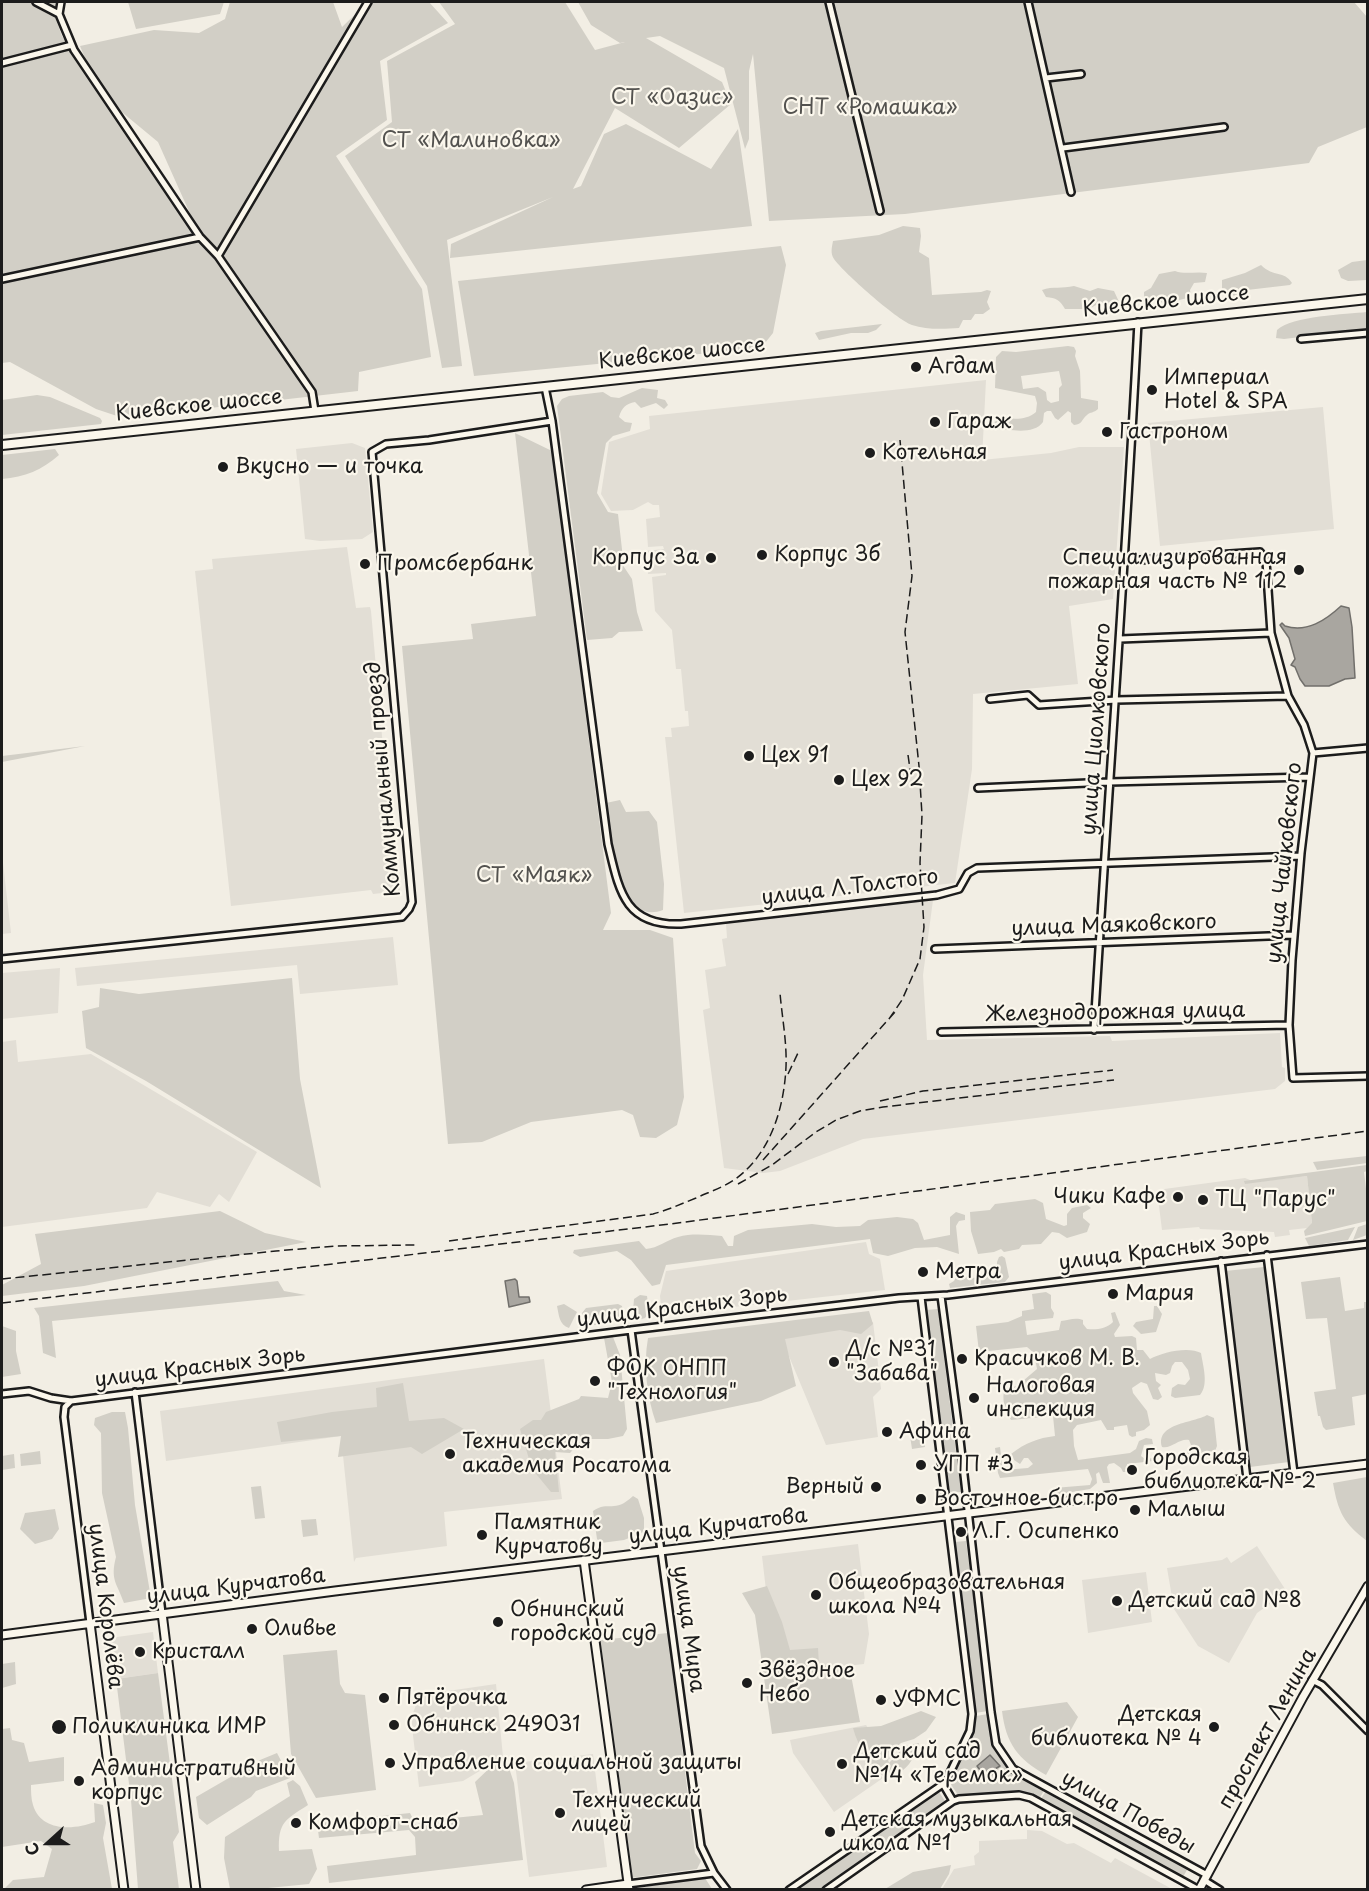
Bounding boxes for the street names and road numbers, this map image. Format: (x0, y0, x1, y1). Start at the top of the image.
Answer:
street label: Киевское шоссе (1081, 281, 1251, 323)
street label: Киевское шоссе (597, 333, 767, 375)
street label: Киевское шоссе (114, 385, 284, 427)
street label: улица Циолковского (1077, 622, 1117, 836)
street label: Коммунальный проезд (361, 660, 407, 898)
street label: улица Чайковского (1262, 761, 1308, 965)
street label: улица Л.Толстого (760, 865, 940, 911)
street label: улица Маяковского (1011, 910, 1217, 942)
street label: Железнодорожная улица (985, 998, 1245, 1028)
street label: улица Красных Зорь (1057, 1226, 1271, 1276)
street label: улица Красных Зорь (575, 1283, 789, 1333)
street label: улица Красных Зорь (93, 1343, 307, 1393)
street label: улица Курчатова (627, 1504, 809, 1550)
street label: улица Королёва (82, 1522, 128, 1690)
street label: улица Курчатова (145, 1564, 327, 1610)
street label: улица Мира (667, 1564, 709, 1694)
street label: проспект Ленина (1213, 1644, 1323, 1814)
street label: улица Победы (1057, 1766, 1199, 1860)

